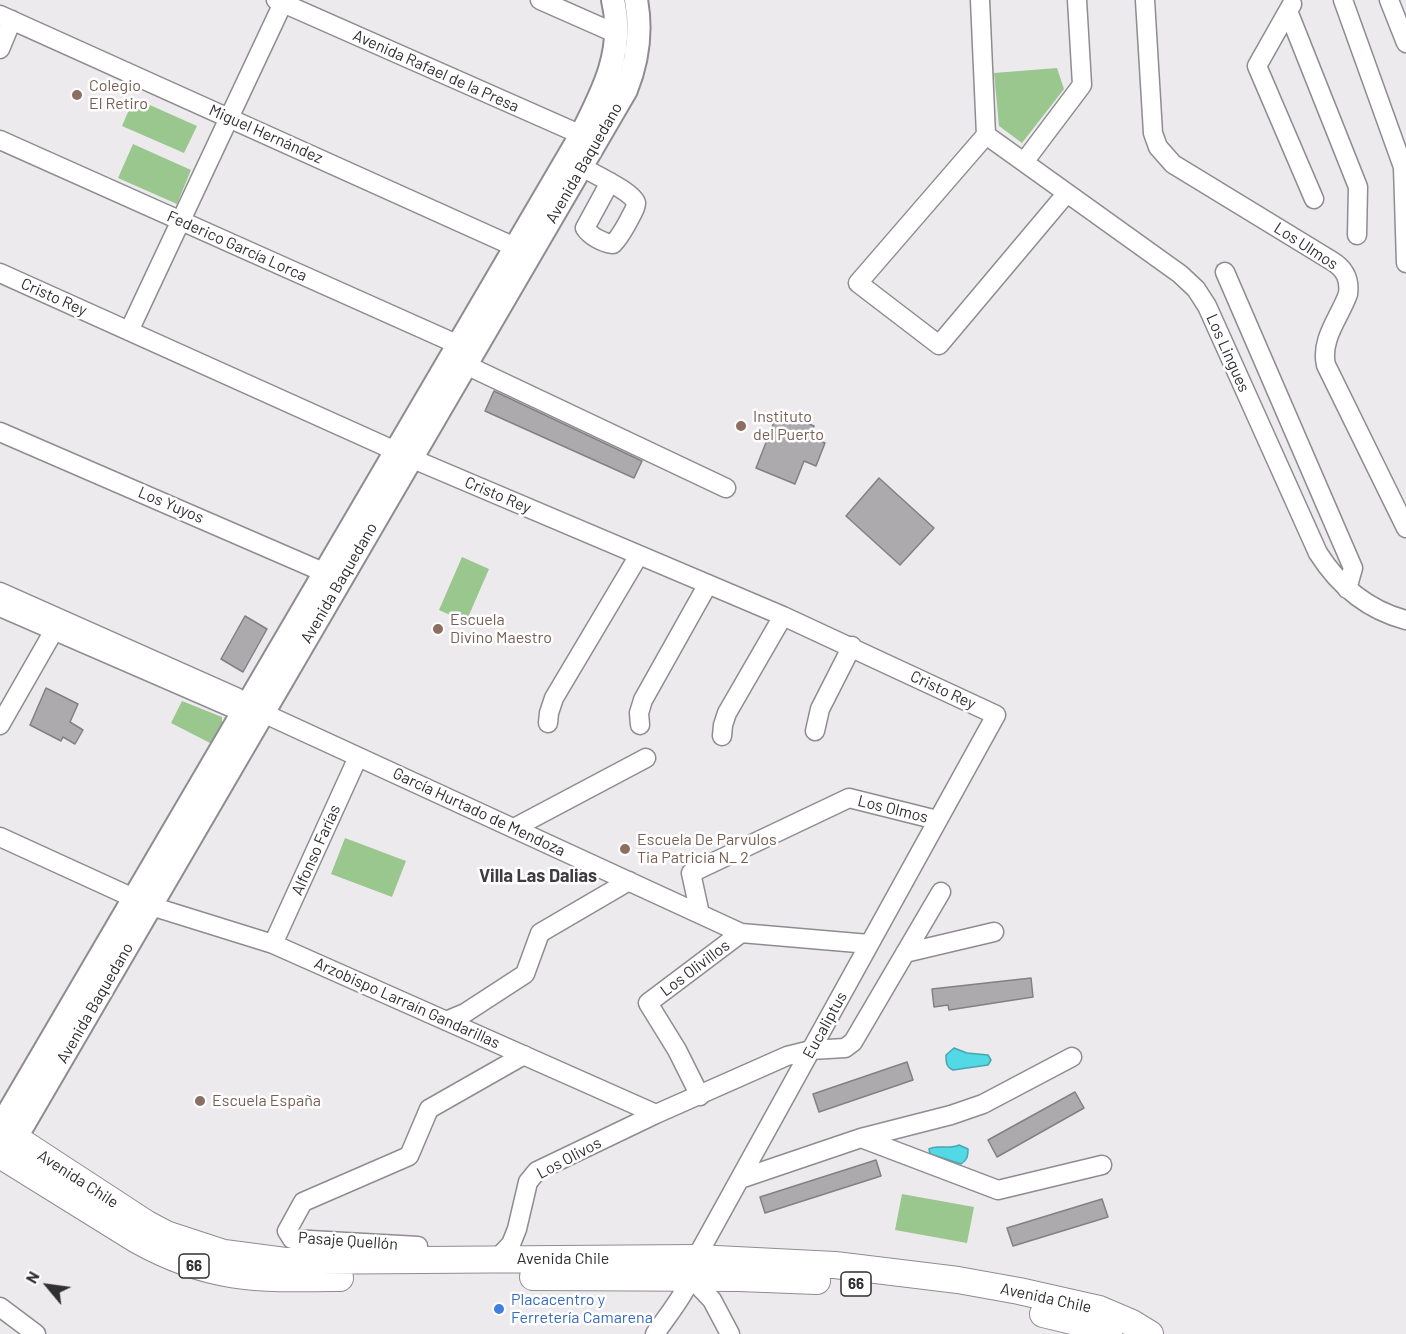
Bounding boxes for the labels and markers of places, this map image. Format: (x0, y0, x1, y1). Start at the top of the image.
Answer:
place label: Colegio El Retiro (89, 76, 148, 114)
marker: Colegio El Retiro (70, 88, 84, 102)
place label: Instituto del Puerto (753, 407, 824, 445)
marker: Instituto del Puerto (734, 419, 748, 433)
place label: Escuela Divino Maestro (450, 610, 552, 648)
marker: Escuela Divino Maestro (431, 622, 445, 636)
place label: Escuela De Parvulos Tia Patricia N_ 2 (637, 830, 777, 868)
marker: Escuela De Parvulos Tia Patricia N_ 2 (618, 842, 632, 856)
place label: Escuela España (212, 1091, 321, 1111)
marker: Escuela España (193, 1094, 207, 1108)
place label: Placacentro y Ferretería Camarena (511, 1290, 653, 1328)
marker: Placacentro y Ferretería Camarena (492, 1302, 506, 1316)

